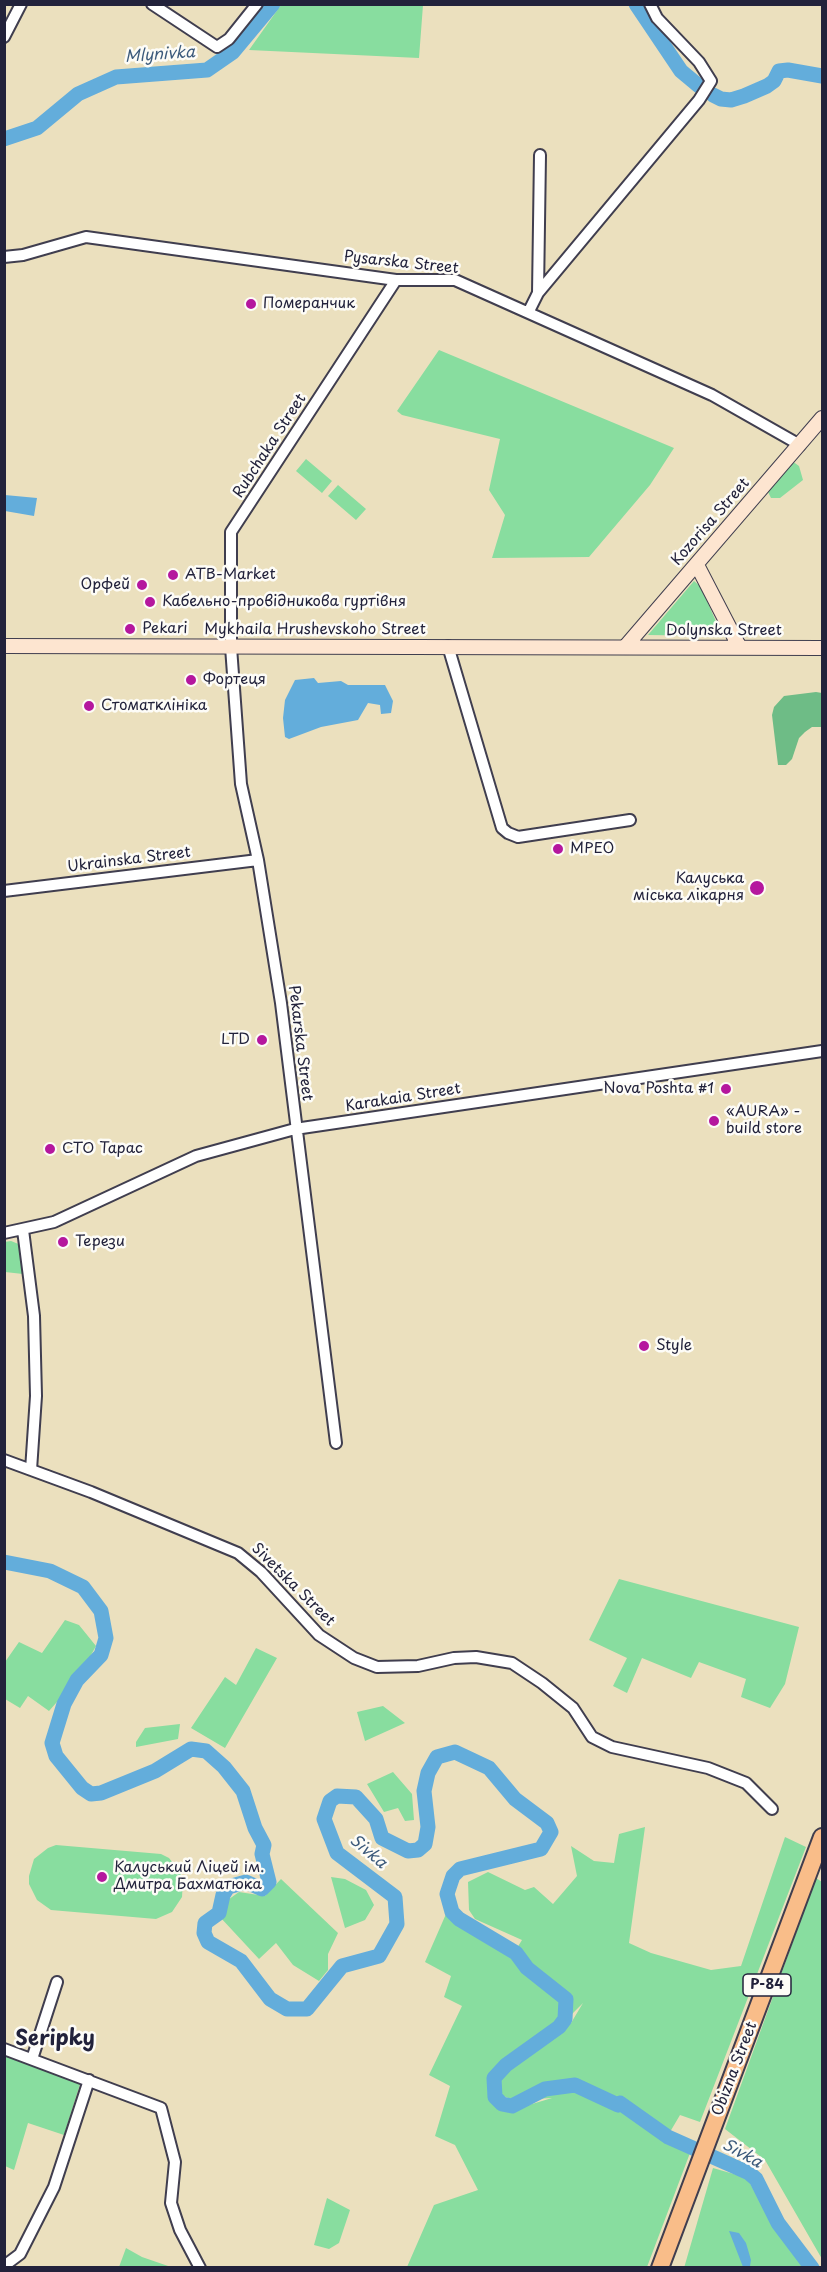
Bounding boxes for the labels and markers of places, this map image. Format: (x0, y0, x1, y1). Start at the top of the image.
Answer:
place label: Померанчик (263, 295, 355, 313)
marker: Померанчик (244, 297, 258, 311)
place label: ATB-Market (185, 566, 276, 584)
marker: ATB-Market (166, 568, 180, 582)
place label: Орфей (81, 576, 130, 594)
marker: Орфей (135, 578, 149, 592)
place label: Кабельно-провідникова гуртівня (162, 593, 406, 611)
marker: Кабельно-провідникова гуртівня (143, 595, 157, 609)
place label: Pekari (142, 620, 188, 638)
marker: Pekari (123, 622, 137, 636)
place label: Фортеця (203, 671, 266, 689)
marker: Фортеця (184, 673, 198, 687)
place label: Стоматклініка (101, 697, 207, 715)
marker: Стоматклініка (82, 699, 96, 713)
place label: МРЕО (570, 840, 614, 858)
marker: МРЕО (551, 842, 565, 856)
place label: Калуська міська лікарня (633, 870, 744, 905)
marker: Калуська міська лікарня (748, 879, 766, 897)
place label: LTD (221, 1031, 250, 1049)
marker: LTD (255, 1033, 269, 1047)
place label: Nova Poshta #1 (603, 1080, 714, 1098)
marker: Nova Poshta #1 (719, 1082, 733, 1096)
place label: «AURA» - build store (726, 1103, 802, 1138)
marker: «AURA» - build store (707, 1114, 721, 1128)
place label: СТО Тарас (62, 1140, 143, 1158)
marker: СТО Тарас (43, 1142, 57, 1156)
place label: Терези (75, 1233, 125, 1251)
marker: Терези (56, 1235, 70, 1249)
place label: Style (656, 1337, 692, 1355)
marker: Style (637, 1339, 651, 1353)
place label: Калуський Ліцей ім. Дмитра Бахматюка (114, 1859, 264, 1894)
marker: Калуський Ліцей ім. Дмитра Бахматюка (95, 1870, 109, 1884)

